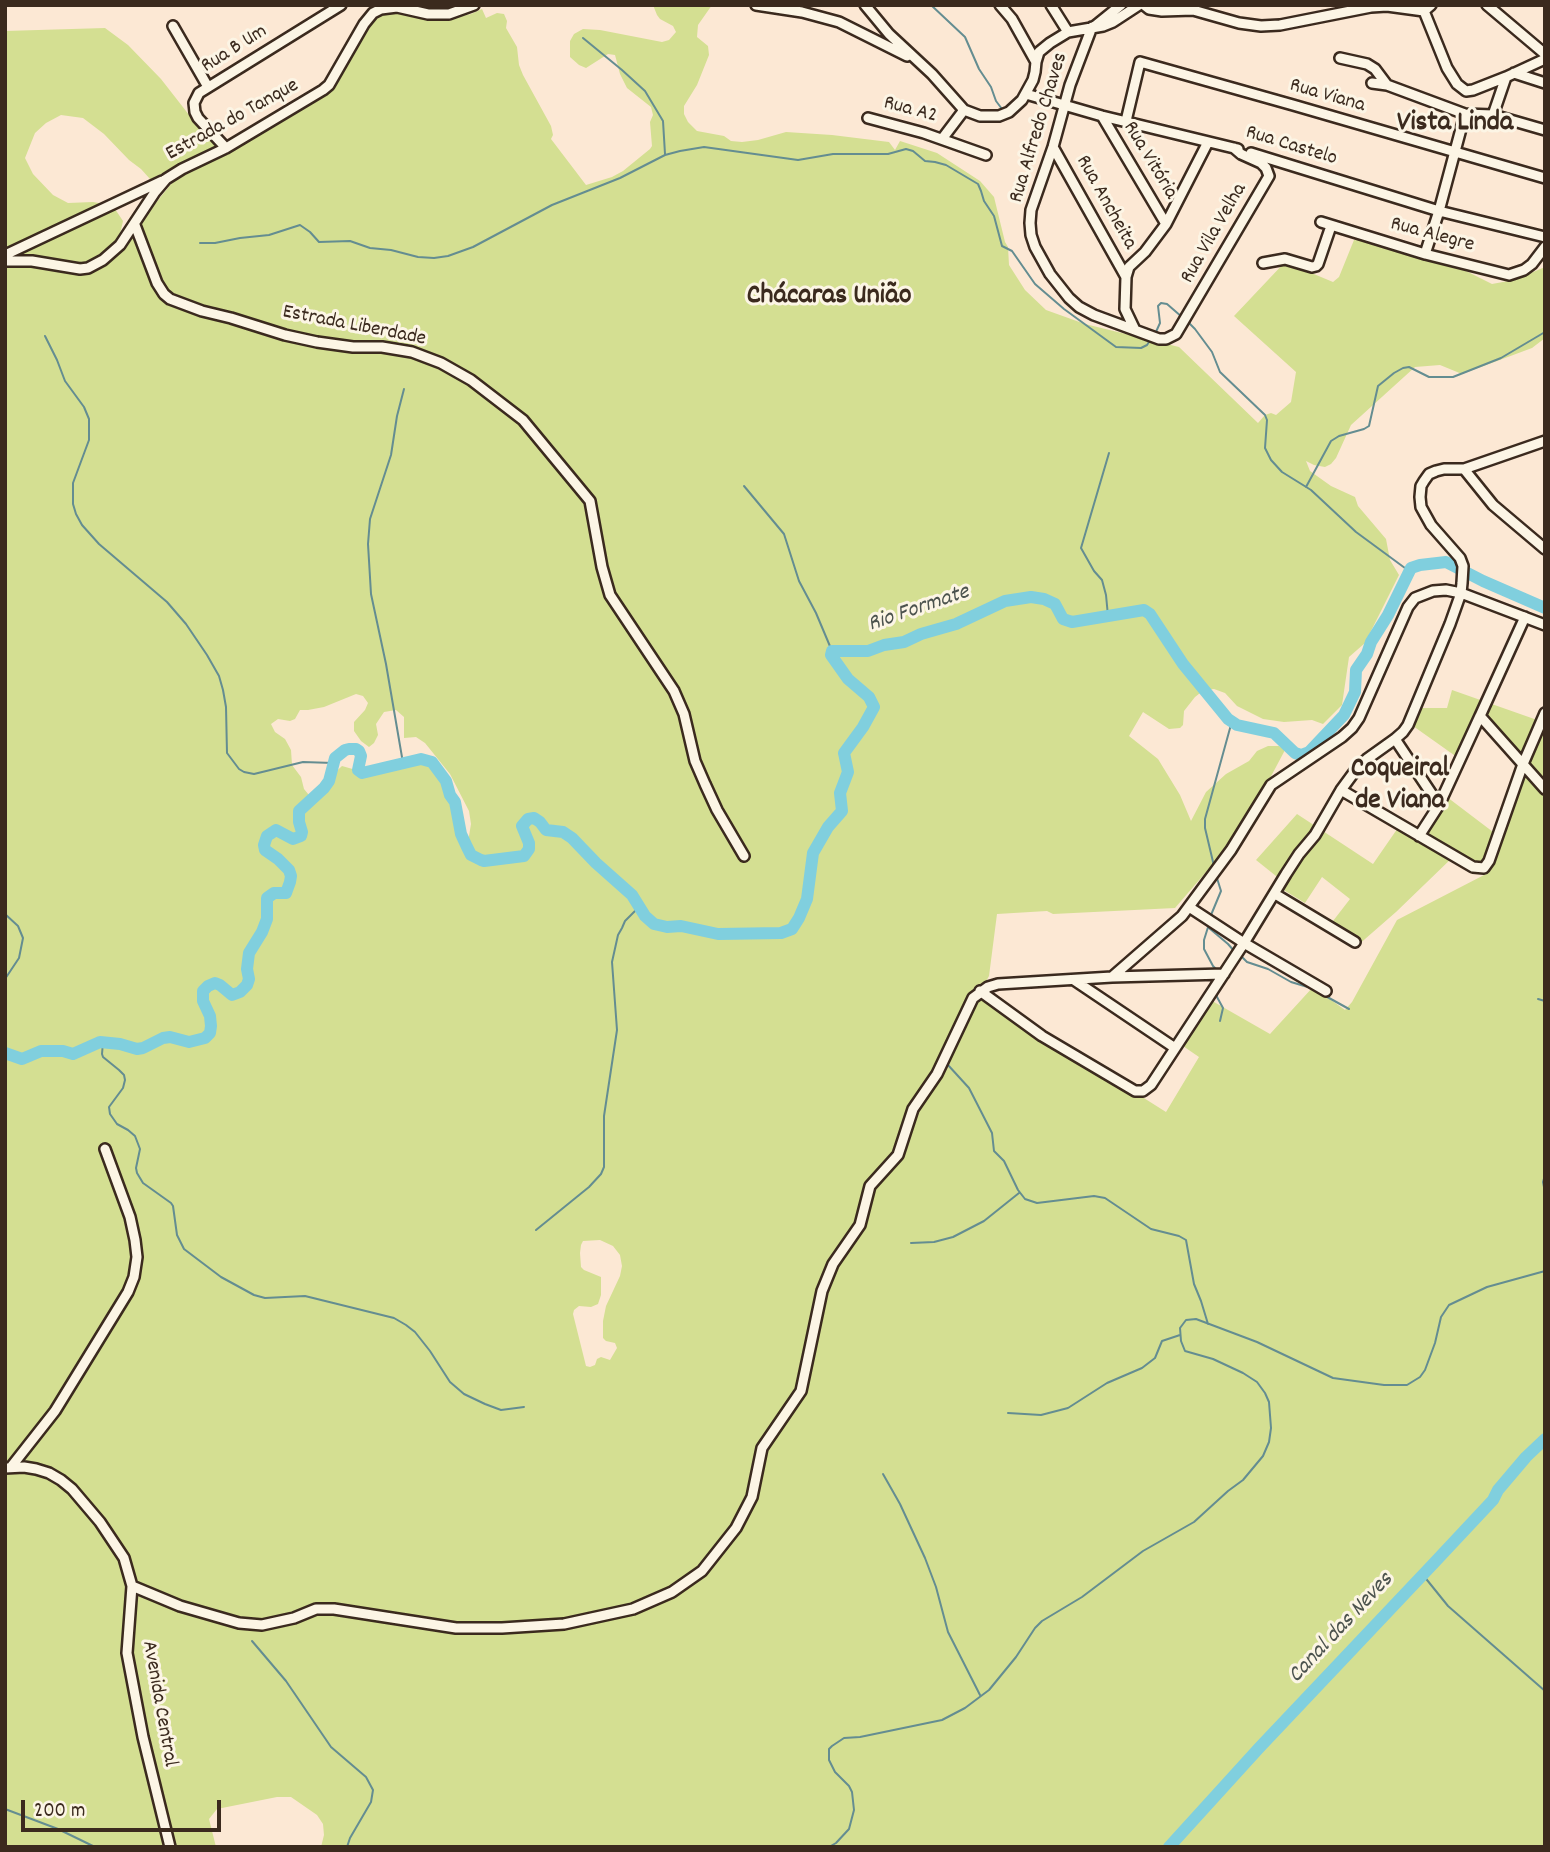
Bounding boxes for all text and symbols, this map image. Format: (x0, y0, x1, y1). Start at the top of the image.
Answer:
street label: Rua B Um (197, 20, 273, 80)
street label: Rua Alfredo Chaves (1005, 50, 1075, 206)
street label: Estrada do Tanque (162, 74, 304, 168)
street label: Rua Viana (1286, 74, 1368, 120)
street label: Rua A2 (880, 92, 940, 130)
district label: Vista Linda (1397, 108, 1513, 142)
street label: Rua Vitória (1116, 117, 1182, 205)
street label: Rua Castelo (1242, 121, 1340, 173)
street label: Rua Ancheita (1069, 151, 1141, 255)
street label: Rua Vila Velha (1176, 179, 1254, 289)
street label: Rua Alegre (1387, 213, 1477, 259)
district label: Chácaras União (747, 281, 911, 315)
street label: Estrada Liberdade (280, 301, 428, 353)
water label: Rio Formate (865, 580, 973, 640)
district label: Coqueiral de Viana (1351, 754, 1449, 820)
water label: Canal das Neves (1284, 1568, 1400, 1690)
street label: Avenida Central (135, 1639, 181, 1769)
scale bar (24, 1786, 224, 1830)
text: 200 m (34, 1797, 85, 1827)

